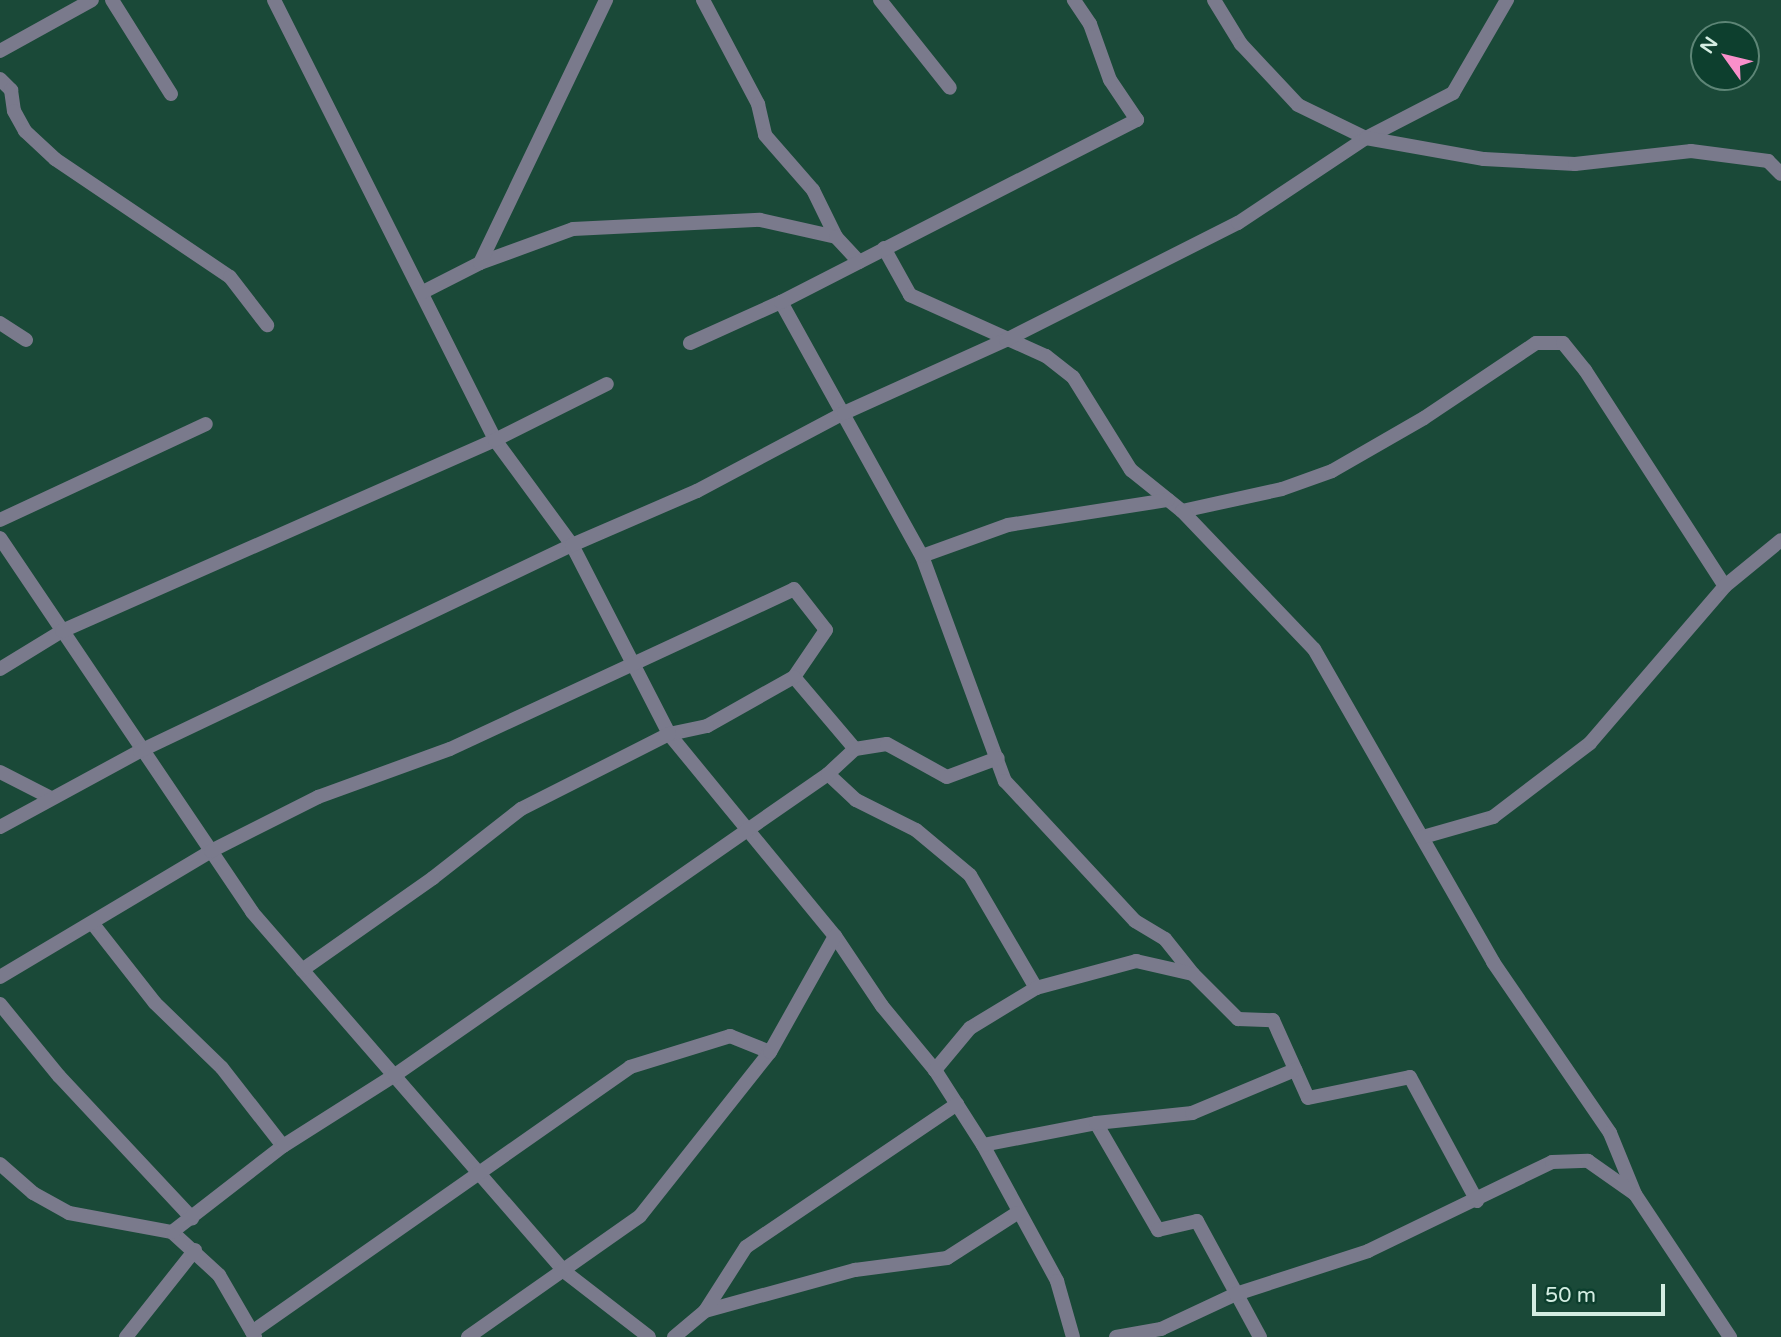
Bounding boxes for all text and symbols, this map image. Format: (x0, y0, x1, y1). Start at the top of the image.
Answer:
north arrow (1690, 21, 1760, 91)
text: N (1696, 33, 1723, 58)
scale bar (1536, 1270, 1669, 1314)
text: 50 m (1545, 1283, 1596, 1308)

